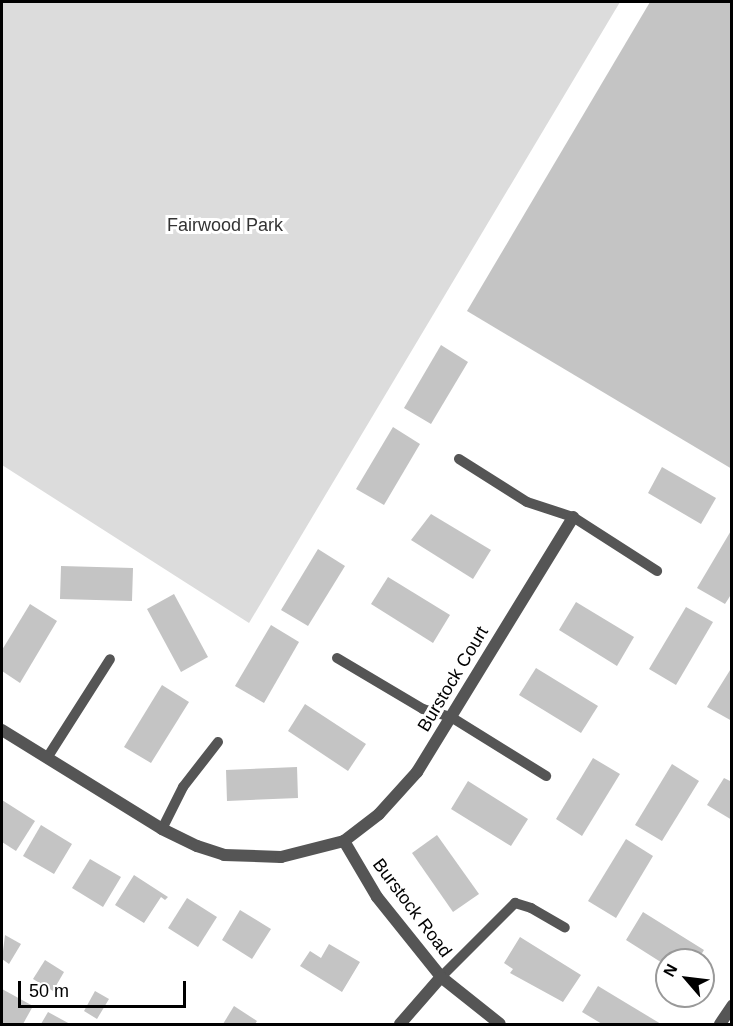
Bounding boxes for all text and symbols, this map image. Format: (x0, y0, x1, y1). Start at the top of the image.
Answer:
park label: Fairwood Park (167, 214, 283, 236)
street label: Burstock Court (413, 622, 493, 736)
street label: Burstock Road (368, 854, 456, 962)
north arrow (655, 948, 715, 1008)
text: N (660, 961, 681, 979)
scale bar (21, 969, 189, 1007)
text: 50 m (29, 981, 69, 1001)

